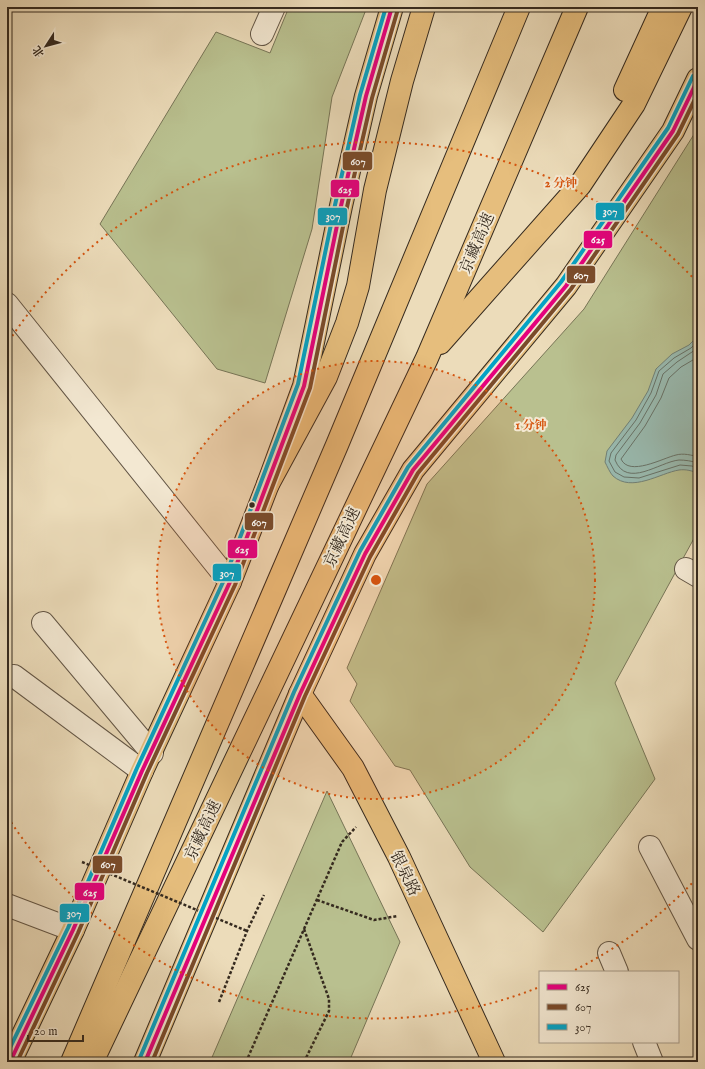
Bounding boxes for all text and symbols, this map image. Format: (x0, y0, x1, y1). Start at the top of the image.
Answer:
north arrow (26, 26, 66, 66)
text: 北 (30, 43, 48, 60)
line badge: 607 (342, 151, 373, 171)
text: 607 (350, 155, 366, 169)
text: 2 分钟 (545, 176, 577, 191)
line badge: 625 (330, 179, 360, 198)
text: 625 (338, 183, 352, 197)
line badge: 307 (595, 202, 625, 221)
text: 307 (603, 205, 617, 219)
line badge: 307 (317, 207, 348, 226)
text: 307 (326, 210, 340, 224)
street label: 京藏高速 (456, 210, 500, 277)
line badge: 625 (583, 230, 613, 249)
text: 625 (591, 233, 605, 247)
line badge: 607 (566, 265, 596, 284)
text: 607 (573, 269, 589, 283)
text: 1 分钟 (515, 418, 547, 433)
unlabelled marker (247, 500, 257, 510)
street label: 京藏高速 (320, 505, 365, 571)
line badge: 607 (244, 512, 274, 531)
text: 607 (251, 516, 267, 530)
line badge: 625 (227, 539, 258, 559)
text: 625 (235, 543, 249, 557)
line badge: 307 (212, 563, 242, 582)
text: 307 (220, 567, 234, 581)
centre of rings (369, 573, 383, 587)
street label: 京藏高速 (181, 798, 226, 864)
street label: 银泉路 (385, 848, 424, 900)
line badge: 607 (92, 855, 123, 874)
text: 607 (100, 858, 116, 872)
line badge: 625 (74, 882, 105, 901)
text: 625 (83, 886, 97, 900)
line badge: 307 (59, 903, 90, 923)
text: 307 (67, 907, 81, 921)
legend (539, 971, 679, 1043)
text: 625 (575, 980, 591, 995)
text: 607 (575, 1000, 592, 1015)
scale bar (28, 1017, 83, 1043)
text: 307 (575, 1020, 591, 1035)
text: 20 m (34, 1024, 57, 1039)

